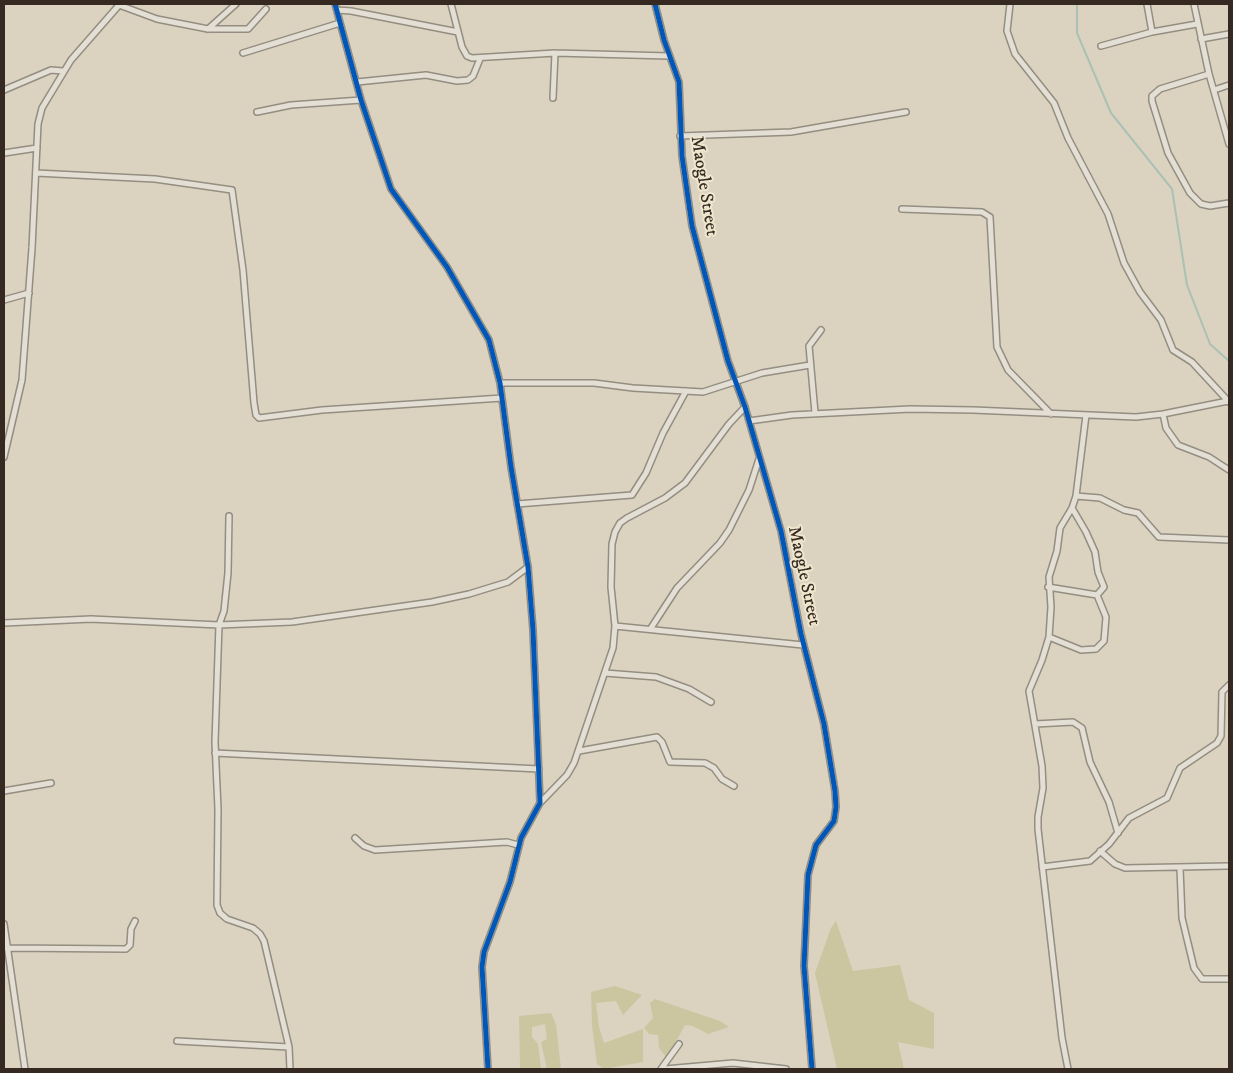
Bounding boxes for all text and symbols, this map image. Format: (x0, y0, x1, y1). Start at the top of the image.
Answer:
street label: Maogle Street (684, 135, 722, 237)
street label: Maogle Street (782, 524, 824, 628)

